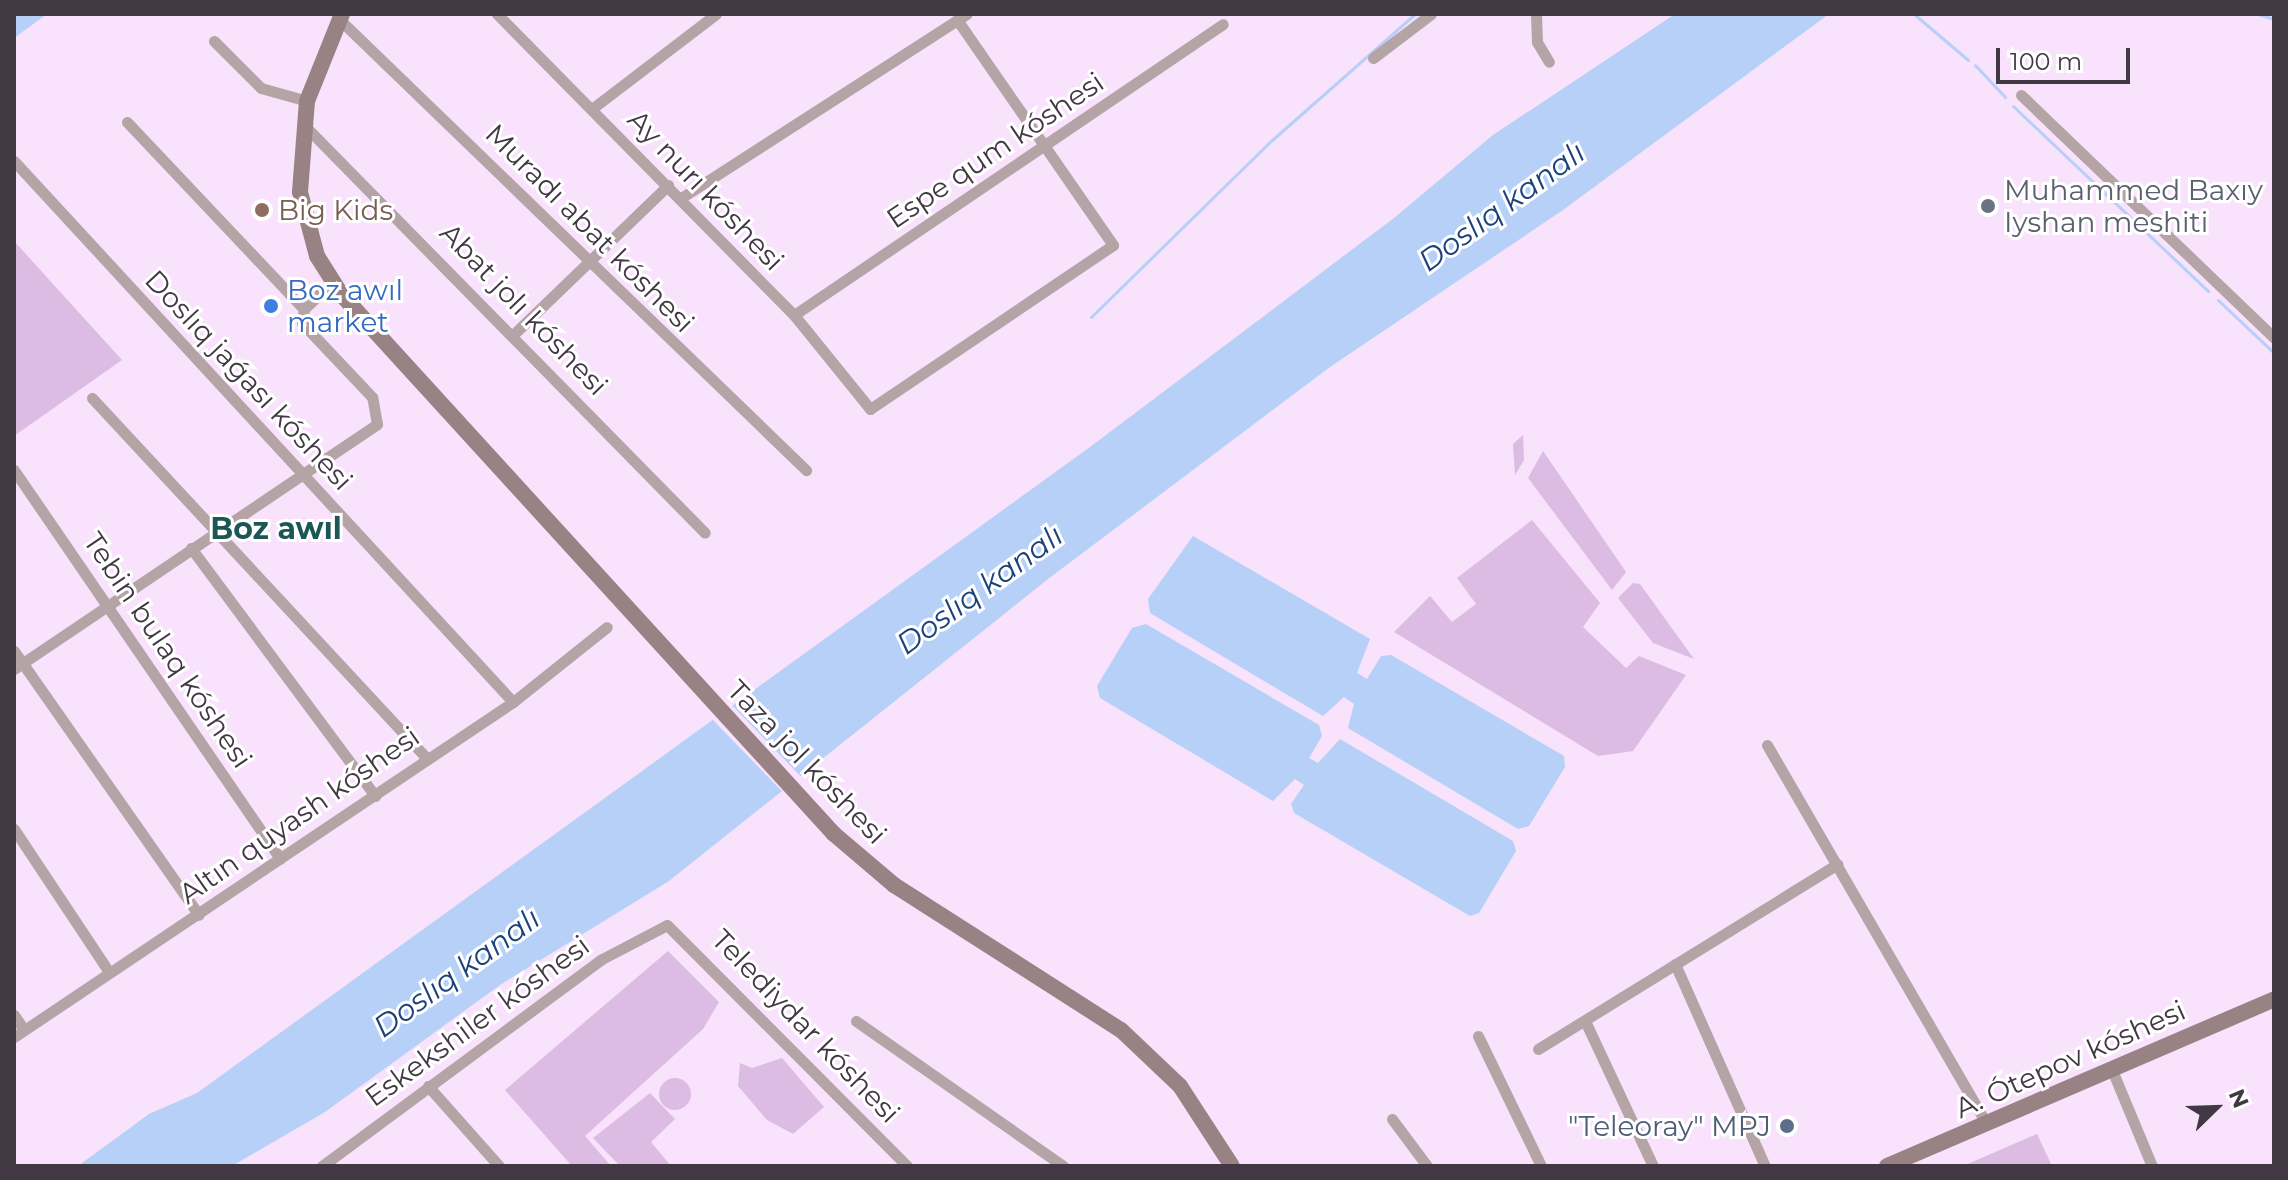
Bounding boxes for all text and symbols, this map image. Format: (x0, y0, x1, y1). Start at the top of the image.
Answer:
scale bar (2000, 32, 2134, 82)
text: 100 m (2010, 47, 2082, 76)
street label: Espe qum kóshesi (880, 65, 1110, 235)
street label: Ay nurı kóshesi (621, 103, 791, 277)
street label: Muradı abat kóshesi (479, 117, 701, 339)
water label: Doslıq kanalı (1412, 135, 1592, 279)
place label: Muhammed Baxıy Iyshan meshiti (2004, 173, 2263, 239)
place label: Big Kids (278, 193, 393, 227)
marker: Muhammed Baxıy Iyshan meshiti (1979, 197, 1997, 215)
marker: Big Kids (253, 201, 271, 219)
street label: Abat jolı kóshesi (433, 216, 615, 402)
street label: Doslıq jaǵası kóshesi (138, 263, 360, 497)
place label: Boz awıl market (287, 273, 403, 339)
marker: Boz awıl market (262, 297, 280, 315)
district label: Boz awıl (210, 511, 342, 547)
water label: Doslıq kanalı (890, 518, 1070, 662)
street label: Tebin bulaq kóshesi (77, 526, 259, 774)
street label: Taza jol kóshesi (720, 673, 894, 851)
street label: Altın quyash kóshesi (172, 719, 426, 911)
water label: Doslıq kanalı (367, 901, 547, 1045)
street label: Telediydar kóshesi (705, 922, 907, 1130)
street label: Eskekshiler kóshesi (358, 928, 596, 1114)
street label: A. Ótepov kóshesi (1950, 993, 2190, 1125)
north arrow (2176, 1068, 2256, 1148)
text: N (2223, 1085, 2254, 1112)
place label: "Teleoray" MPJ (1568, 1109, 1771, 1143)
marker: "Teleoray" MPJ (1778, 1117, 1796, 1135)

